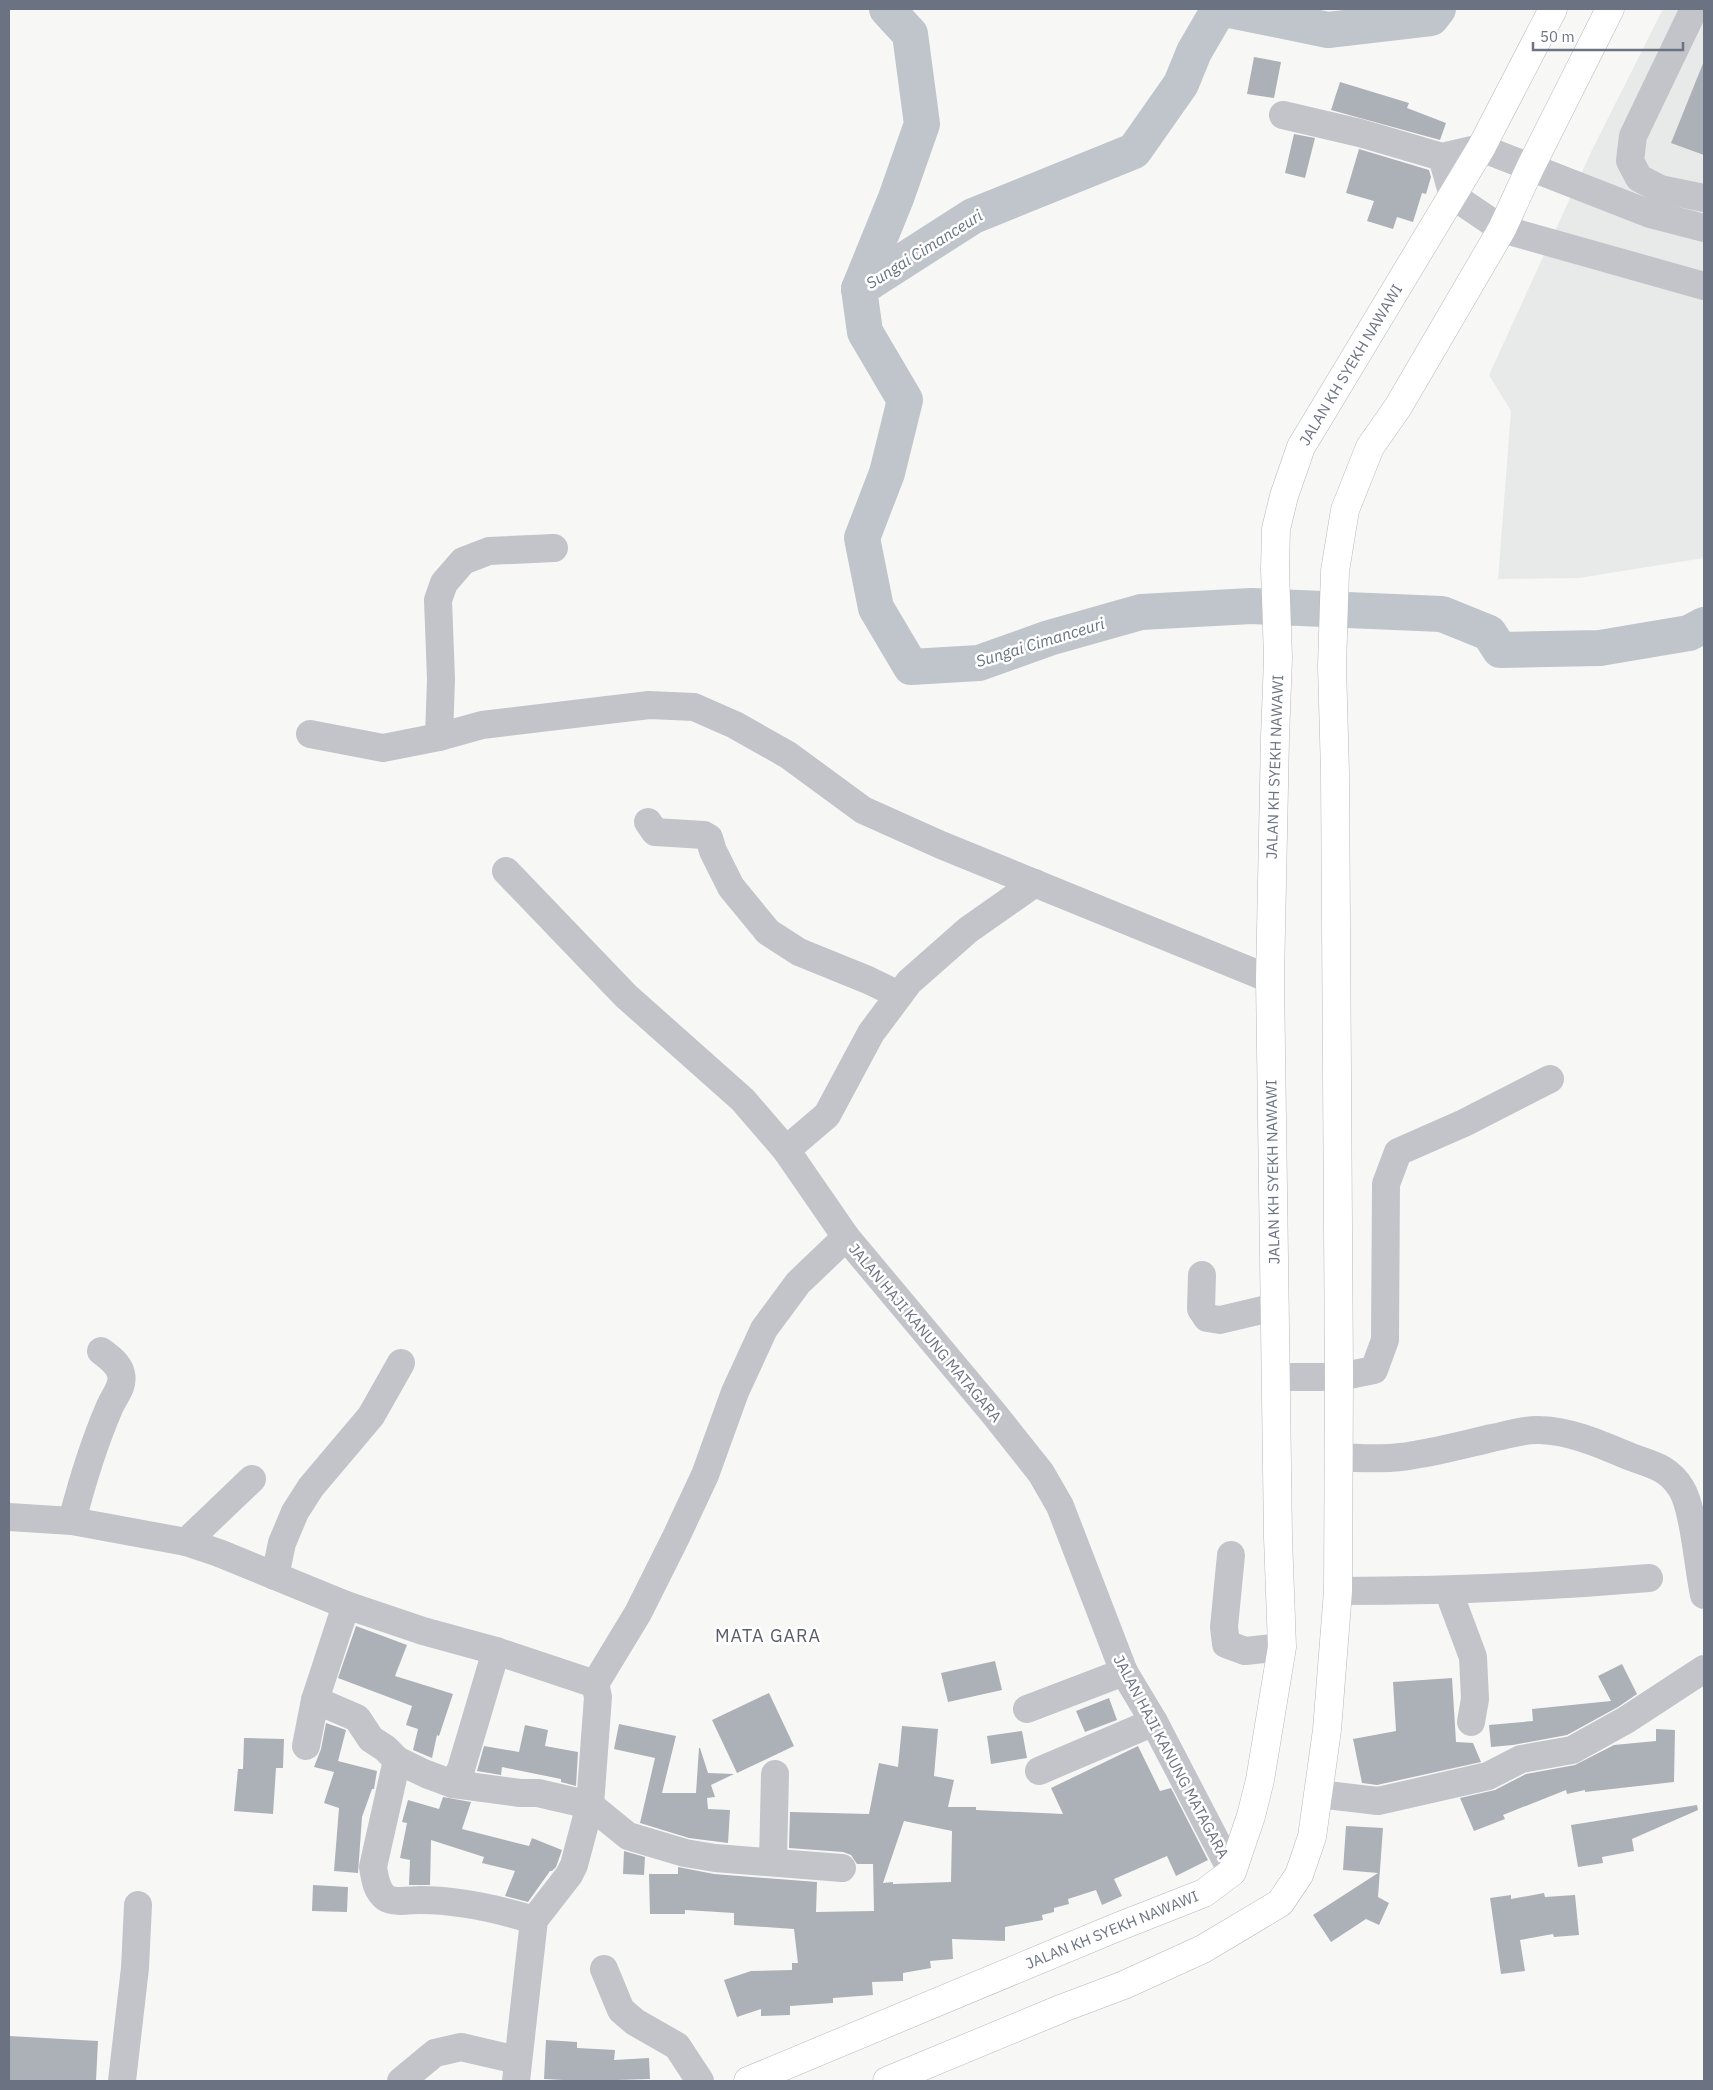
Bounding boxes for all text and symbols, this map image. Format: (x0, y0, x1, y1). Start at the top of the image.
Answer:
scale bar (1533, 20, 1683, 52)
text: 50 m (1540, 27, 1575, 46)
water label: Sungai Cimanceuri (862, 205, 987, 293)
street label: JALAN KH SYEKH NAWAWI (1295, 281, 1406, 449)
water label: Sungai Cimanceuri (973, 613, 1107, 671)
street label: JALAN KH SYEKH NAWAWI (1262, 674, 1287, 860)
street label: JALAN KH SYEKH NAWAWI (1261, 1080, 1284, 1264)
street label: JALAN HAJI KANUNG MATAGARA (845, 1239, 1006, 1426)
district label: MATA GARA (715, 1624, 821, 1647)
street label: JALAN HAJI KANUNG MATAGARA (1110, 1652, 1233, 1862)
street label: JALAN KH SYEKH NAWAWI (1023, 1886, 1201, 1973)

